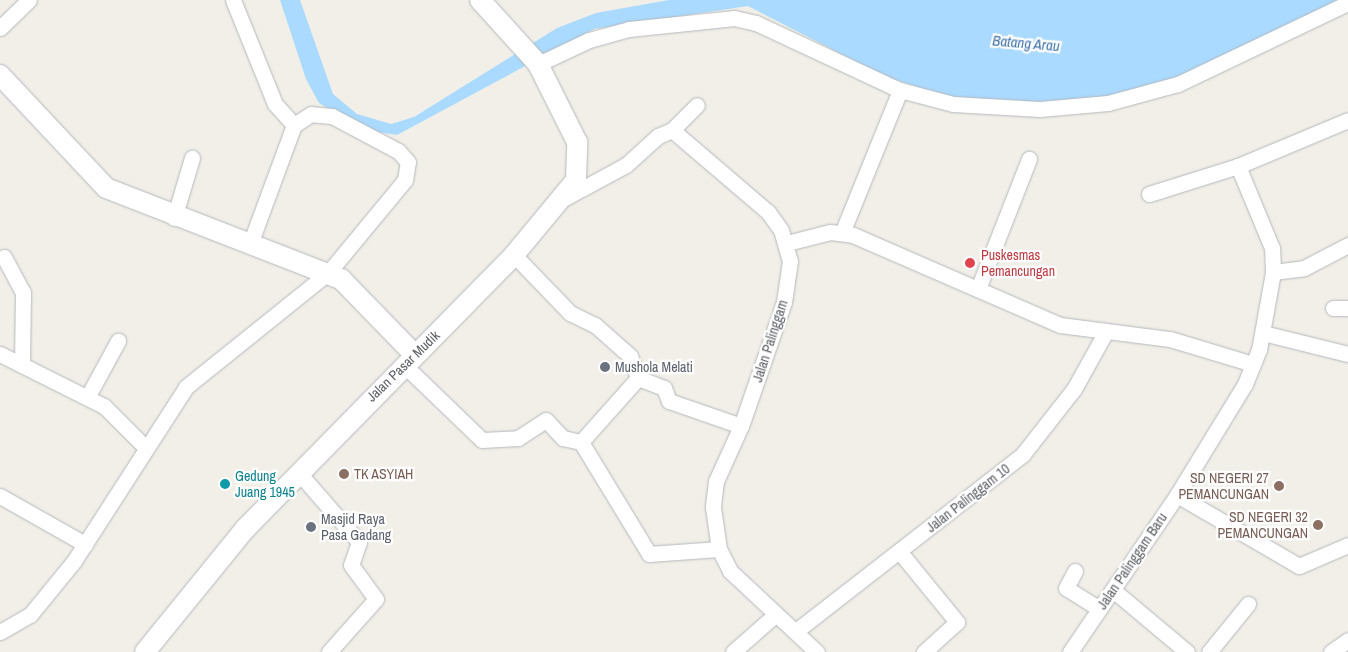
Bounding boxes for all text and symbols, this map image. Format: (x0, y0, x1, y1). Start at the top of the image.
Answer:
water label: Batang Arau (991, 31, 1061, 55)
place label: Puskesmas Pemancungan (981, 247, 1055, 280)
marker: Puskesmas Pemancungan (963, 256, 977, 270)
street label: Jalan Palinggam (749, 298, 791, 384)
street label: Jalan Pasar Mudik (363, 327, 443, 405)
place label: Mushola Melati (615, 359, 693, 375)
marker: Mushola Melati (599, 361, 611, 373)
street label: Jalan Palinggam 10 (923, 460, 1013, 536)
place label: TK ASYIAH (354, 466, 414, 482)
place label: Gedung Juang 1945 (235, 468, 295, 501)
marker: TK ASYIAH (338, 468, 350, 480)
place label: SD NEGERI 27 PEMANCUNGAN (1178, 470, 1269, 502)
marker: Gedung Juang 1945 (219, 478, 231, 490)
marker: SD NEGERI 27 PEMANCUNGAN (1273, 480, 1285, 492)
street label: Jalan Palinggam Baru (1093, 509, 1171, 613)
place label: SD NEGERI 32 PEMANCUNGAN (1217, 509, 1308, 542)
place label: Masjid Raya Pasa Gadang (321, 511, 391, 544)
marker: SD NEGERI 32 PEMANCUNGAN (1312, 519, 1324, 531)
marker: Masjid Raya Pasa Gadang (305, 521, 317, 533)

